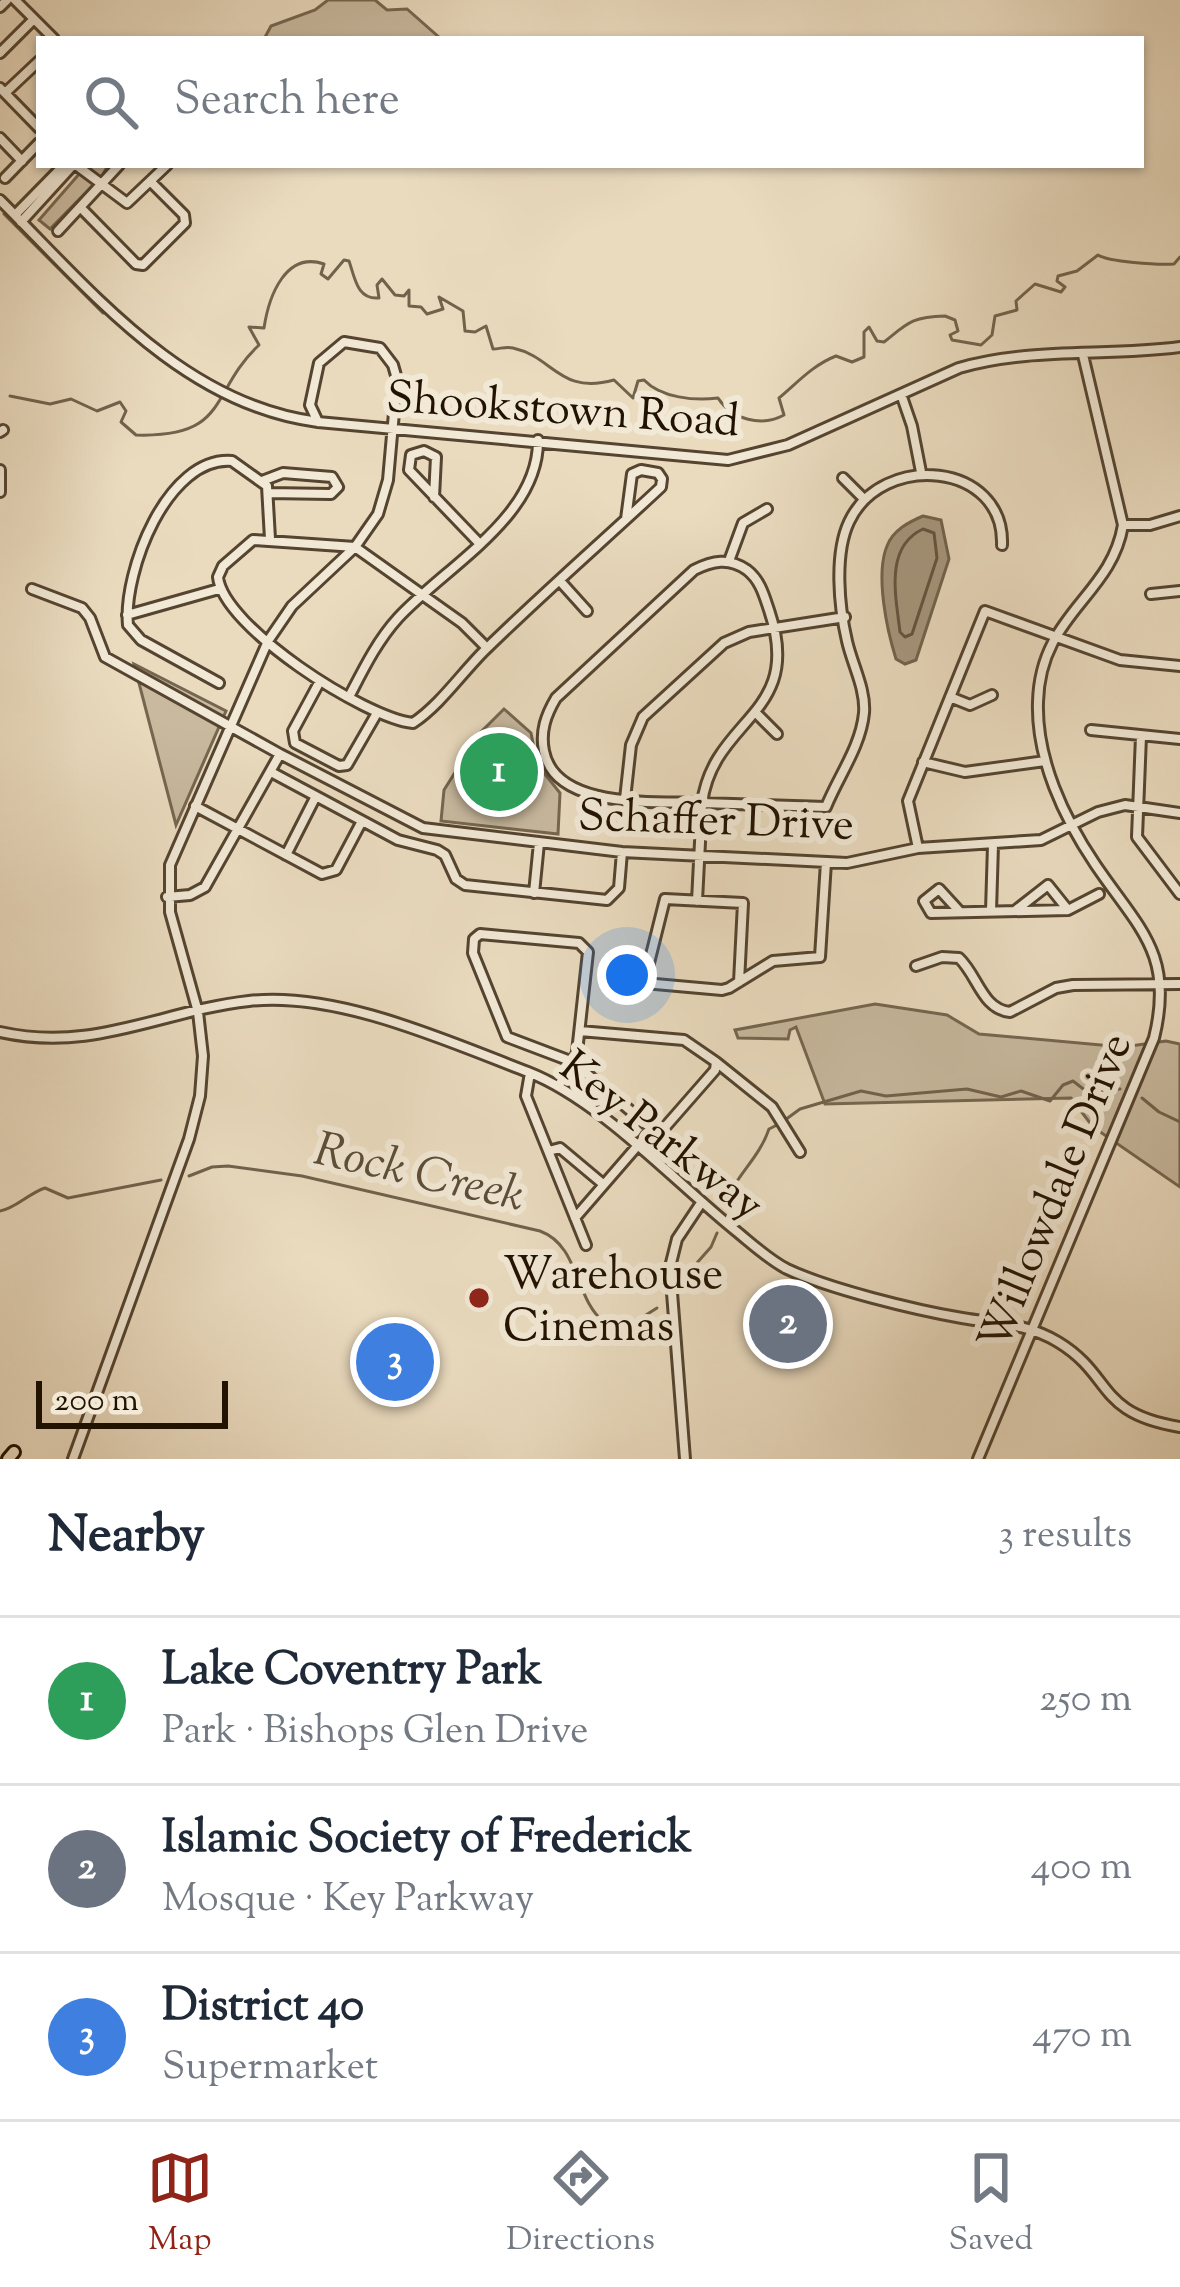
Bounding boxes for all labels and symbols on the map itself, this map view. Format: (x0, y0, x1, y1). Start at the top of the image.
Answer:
street label: Shookstown Road (384, 368, 741, 457)
pin: 1 (460, 727, 538, 817)
street label: Schaffer Drive (577, 786, 855, 861)
your location (597, 945, 657, 1005)
street label: Willowdale Drive (965, 1024, 1151, 1362)
street label: Key Parkway (543, 1038, 776, 1239)
water label: Rock Creek (307, 1118, 531, 1233)
place label: Warehouse Cinemas (503, 1245, 723, 1362)
pin: 2 (749, 1279, 827, 1369)
marker: Warehouse Cinemas (466, 1285, 492, 1311)
pin: 3 (356, 1317, 434, 1407)
scale bar (36, 1375, 228, 1428)

